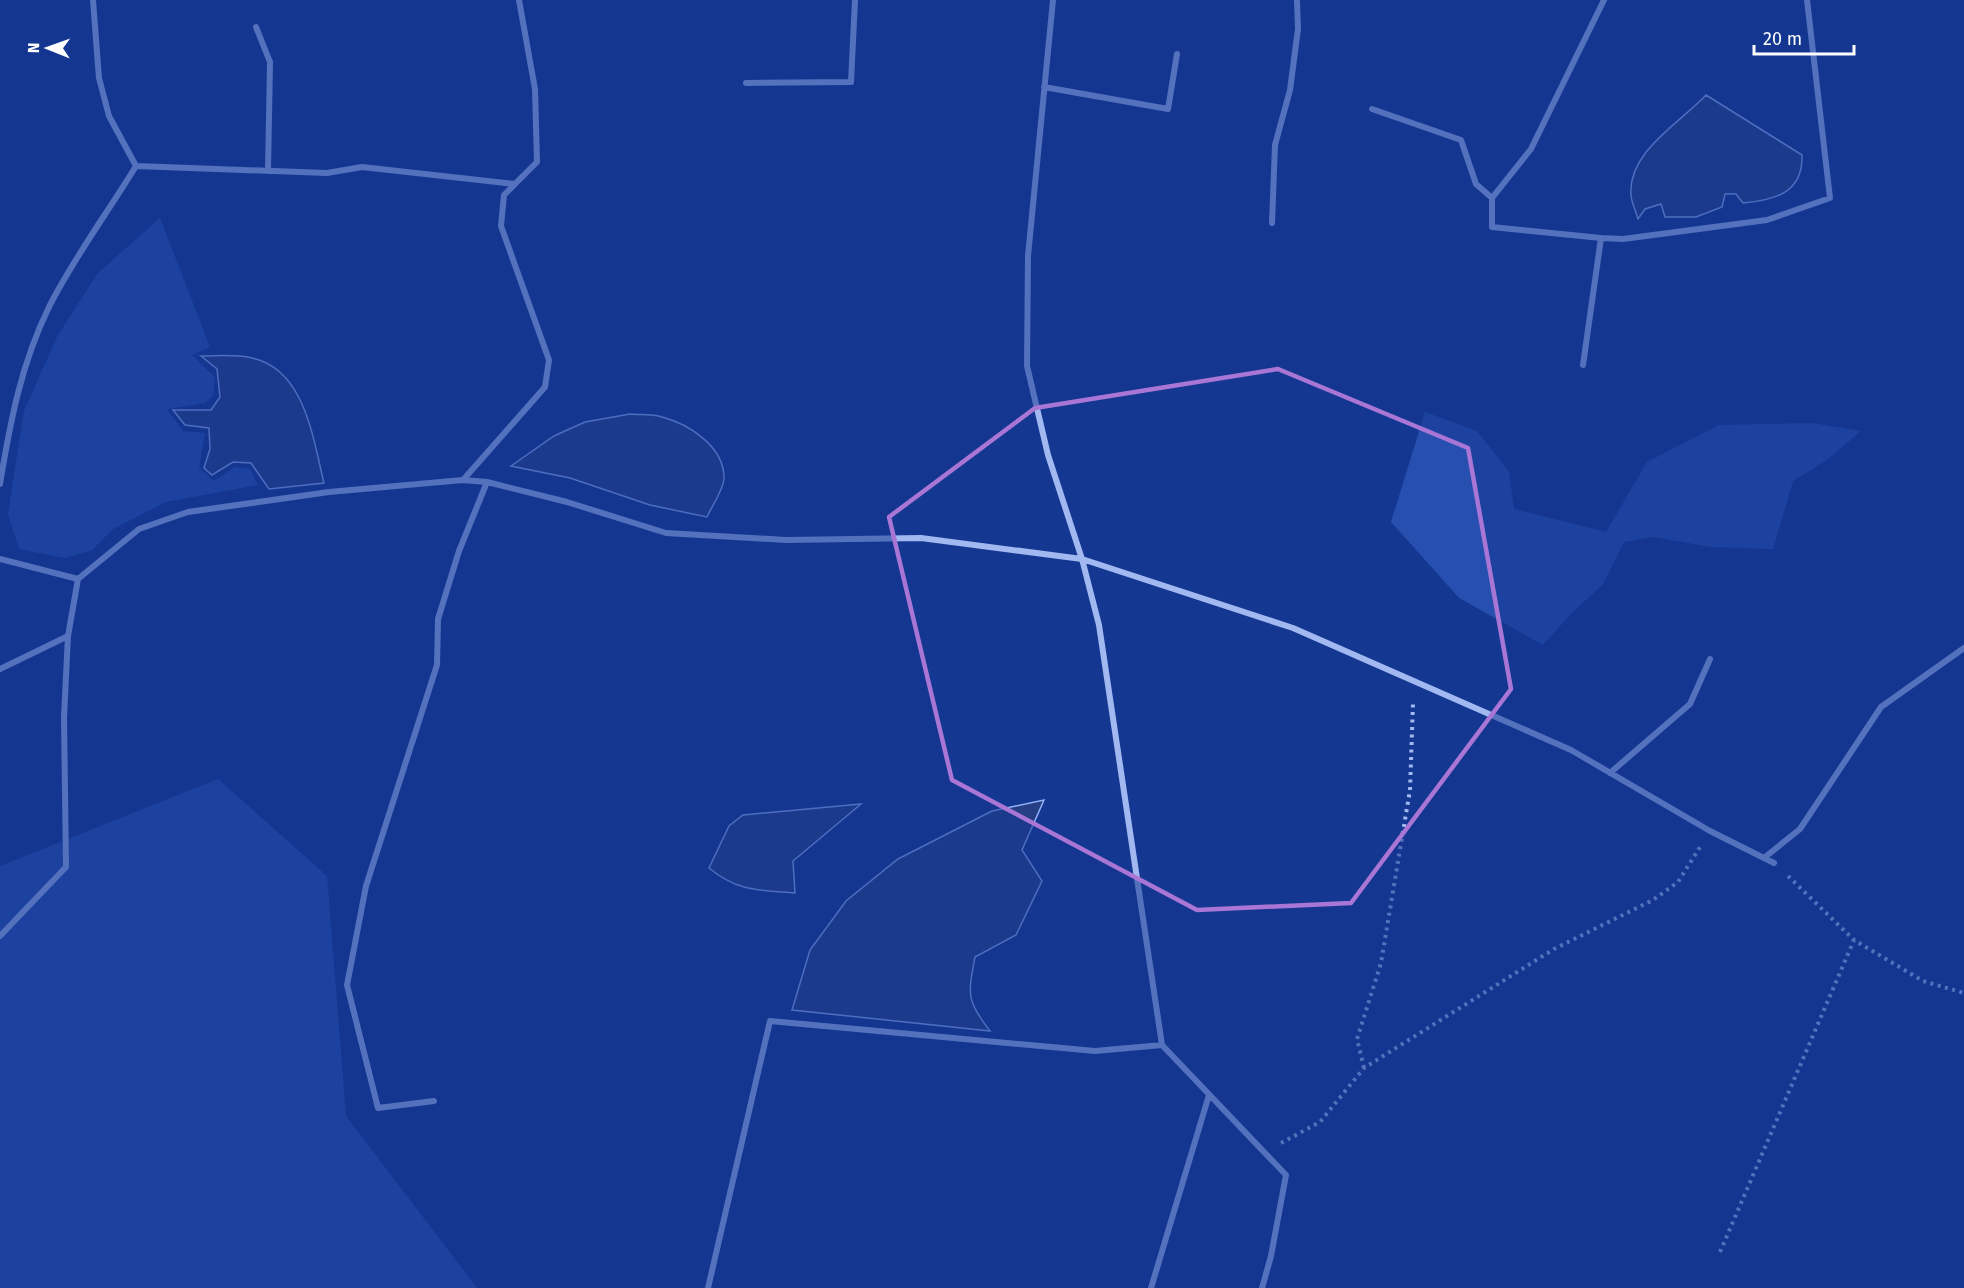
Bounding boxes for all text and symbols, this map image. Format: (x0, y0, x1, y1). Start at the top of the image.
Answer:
north arrow (18, 18, 78, 78)
scale bar (1754, 18, 1854, 56)
text: 20 m (1763, 28, 1802, 50)
text: N (24, 42, 43, 53)

